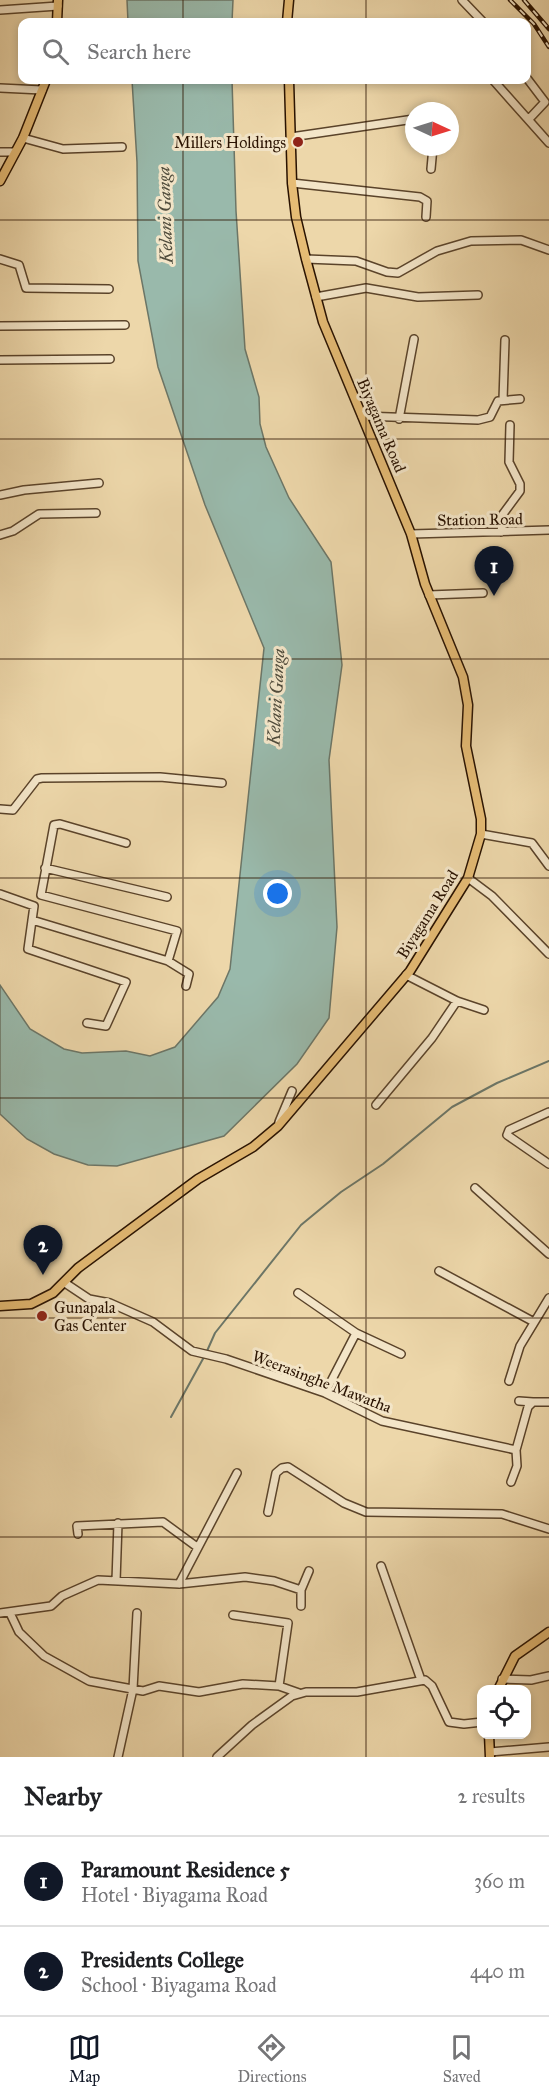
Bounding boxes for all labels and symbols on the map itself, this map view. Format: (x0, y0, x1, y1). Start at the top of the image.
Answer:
north arrow (405, 102, 459, 156)
place label: Millers Holdings (174, 133, 286, 153)
marker: Millers Holdings (291, 135, 305, 149)
water label: Kelani Ganga (152, 166, 178, 265)
street label: Biyagama Road (352, 375, 410, 476)
street label: Station Road (437, 509, 523, 530)
pin: 1 (474, 546, 514, 596)
water label: Kelani Ganga (262, 647, 290, 747)
street label: Biyagama Road (393, 866, 463, 963)
your location (263, 879, 292, 908)
pin: 2 (24, 1226, 63, 1275)
place label: Gunapala Gas Center (54, 1298, 126, 1335)
marker: Gunapala Gas Center (35, 1309, 49, 1323)
street label: Weerasinghe Mawatha (249, 1346, 394, 1418)

